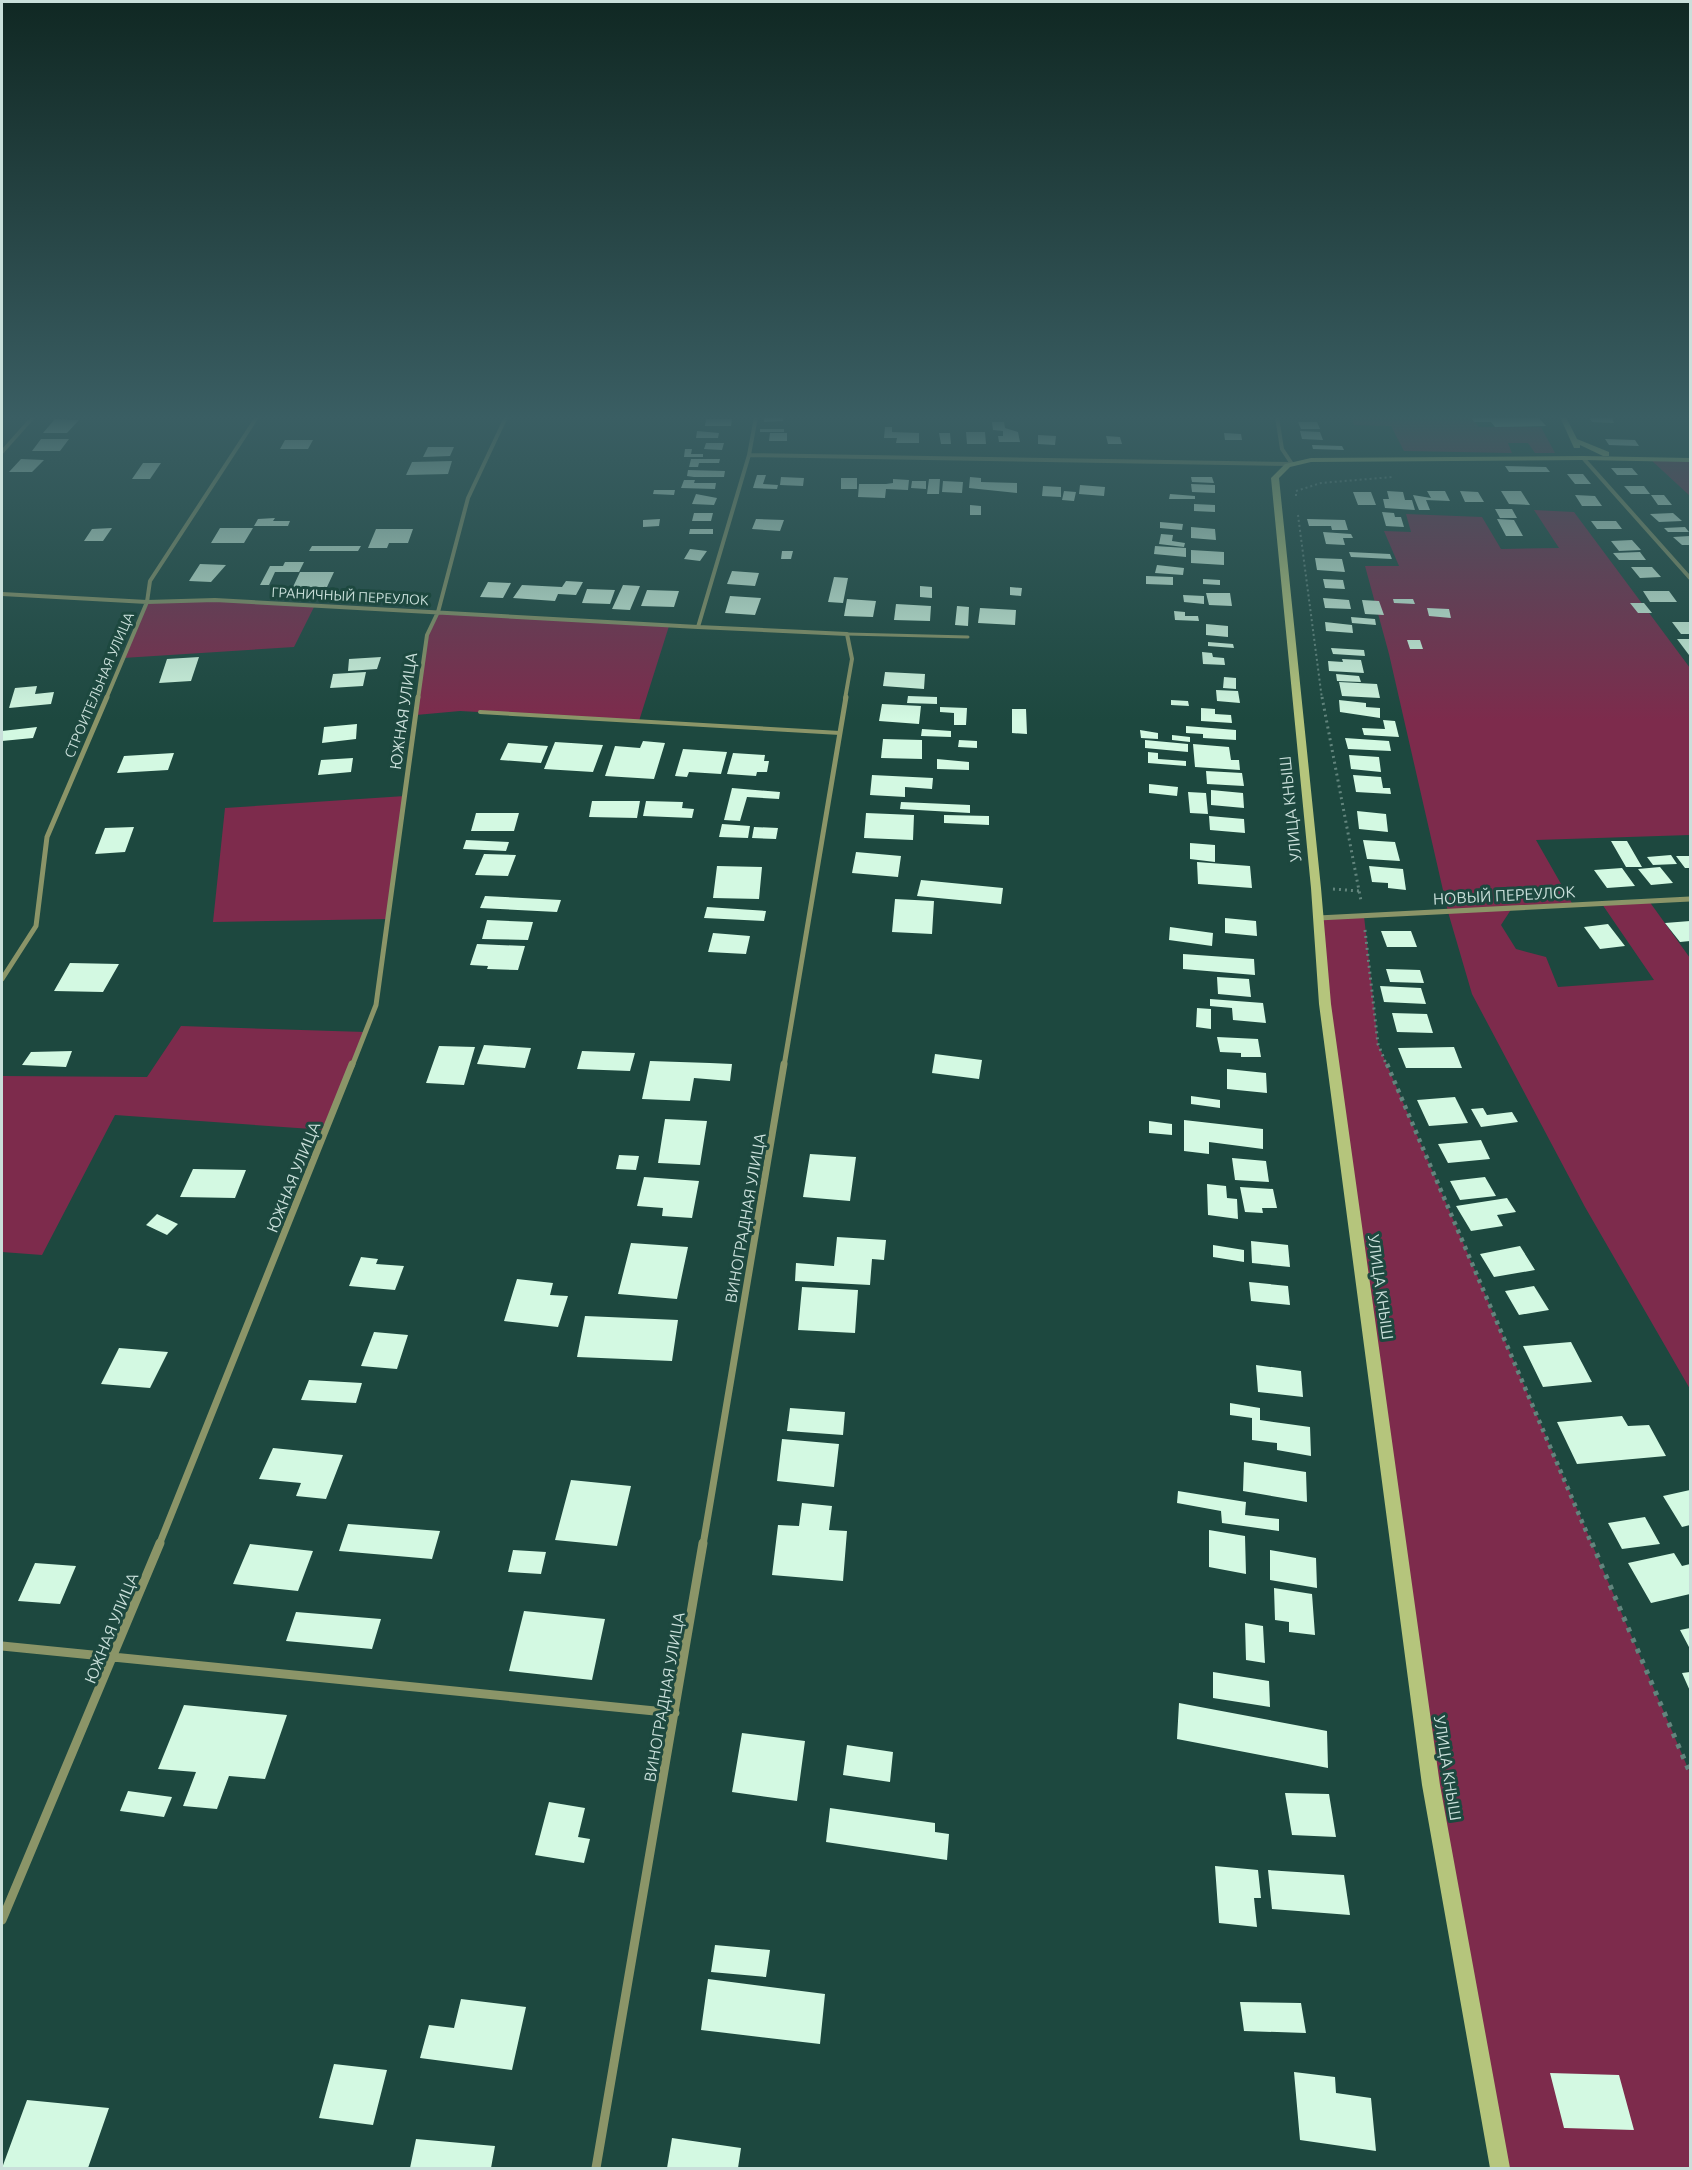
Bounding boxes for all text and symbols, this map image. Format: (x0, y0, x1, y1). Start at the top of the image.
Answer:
street label: ГРАНИЧНЫЙ ПЕРЕУЛОК (271, 583, 429, 608)
street label: СТРОИТЕЛЬНАЯ УЛИЦА (61, 610, 137, 760)
street label: ЮЖНАЯ УЛИЦА (386, 651, 420, 771)
street label: УЛИЦА КНЫШ (1275, 755, 1305, 863)
street label: НОВЫЙ ПЕРЕУЛОК (1432, 881, 1576, 908)
street label: ЮЖНАЯ УЛИЦА (263, 1118, 324, 1235)
street label: ВИНОГРАДНАЯ УЛИЦА (721, 1131, 769, 1304)
street label: УЛИЦА КНЫШ (1365, 1233, 1397, 1341)
street label: ЮЖНАЯ УЛИЦА (81, 1569, 142, 1686)
street label: ВИНОГРАДНАЯ УЛИЦА (640, 1610, 688, 1783)
street label: УЛИЦА КНЫШ (1431, 1714, 1465, 1822)

